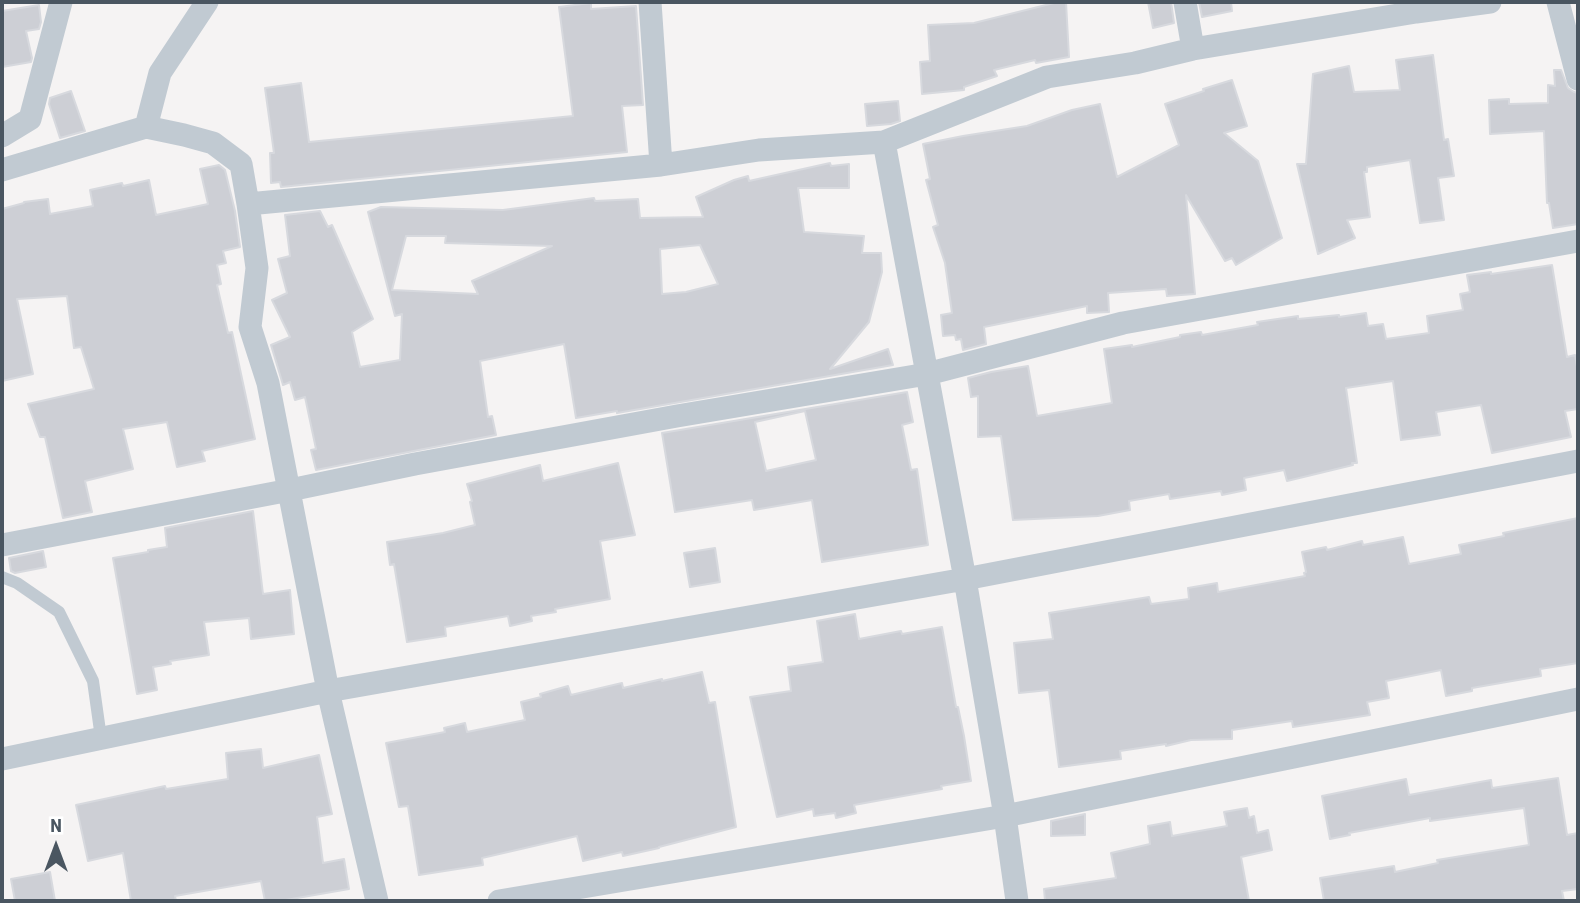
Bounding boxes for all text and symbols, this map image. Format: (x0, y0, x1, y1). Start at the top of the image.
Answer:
north arrow (21, 812, 91, 882)
text: N (50, 814, 62, 837)

